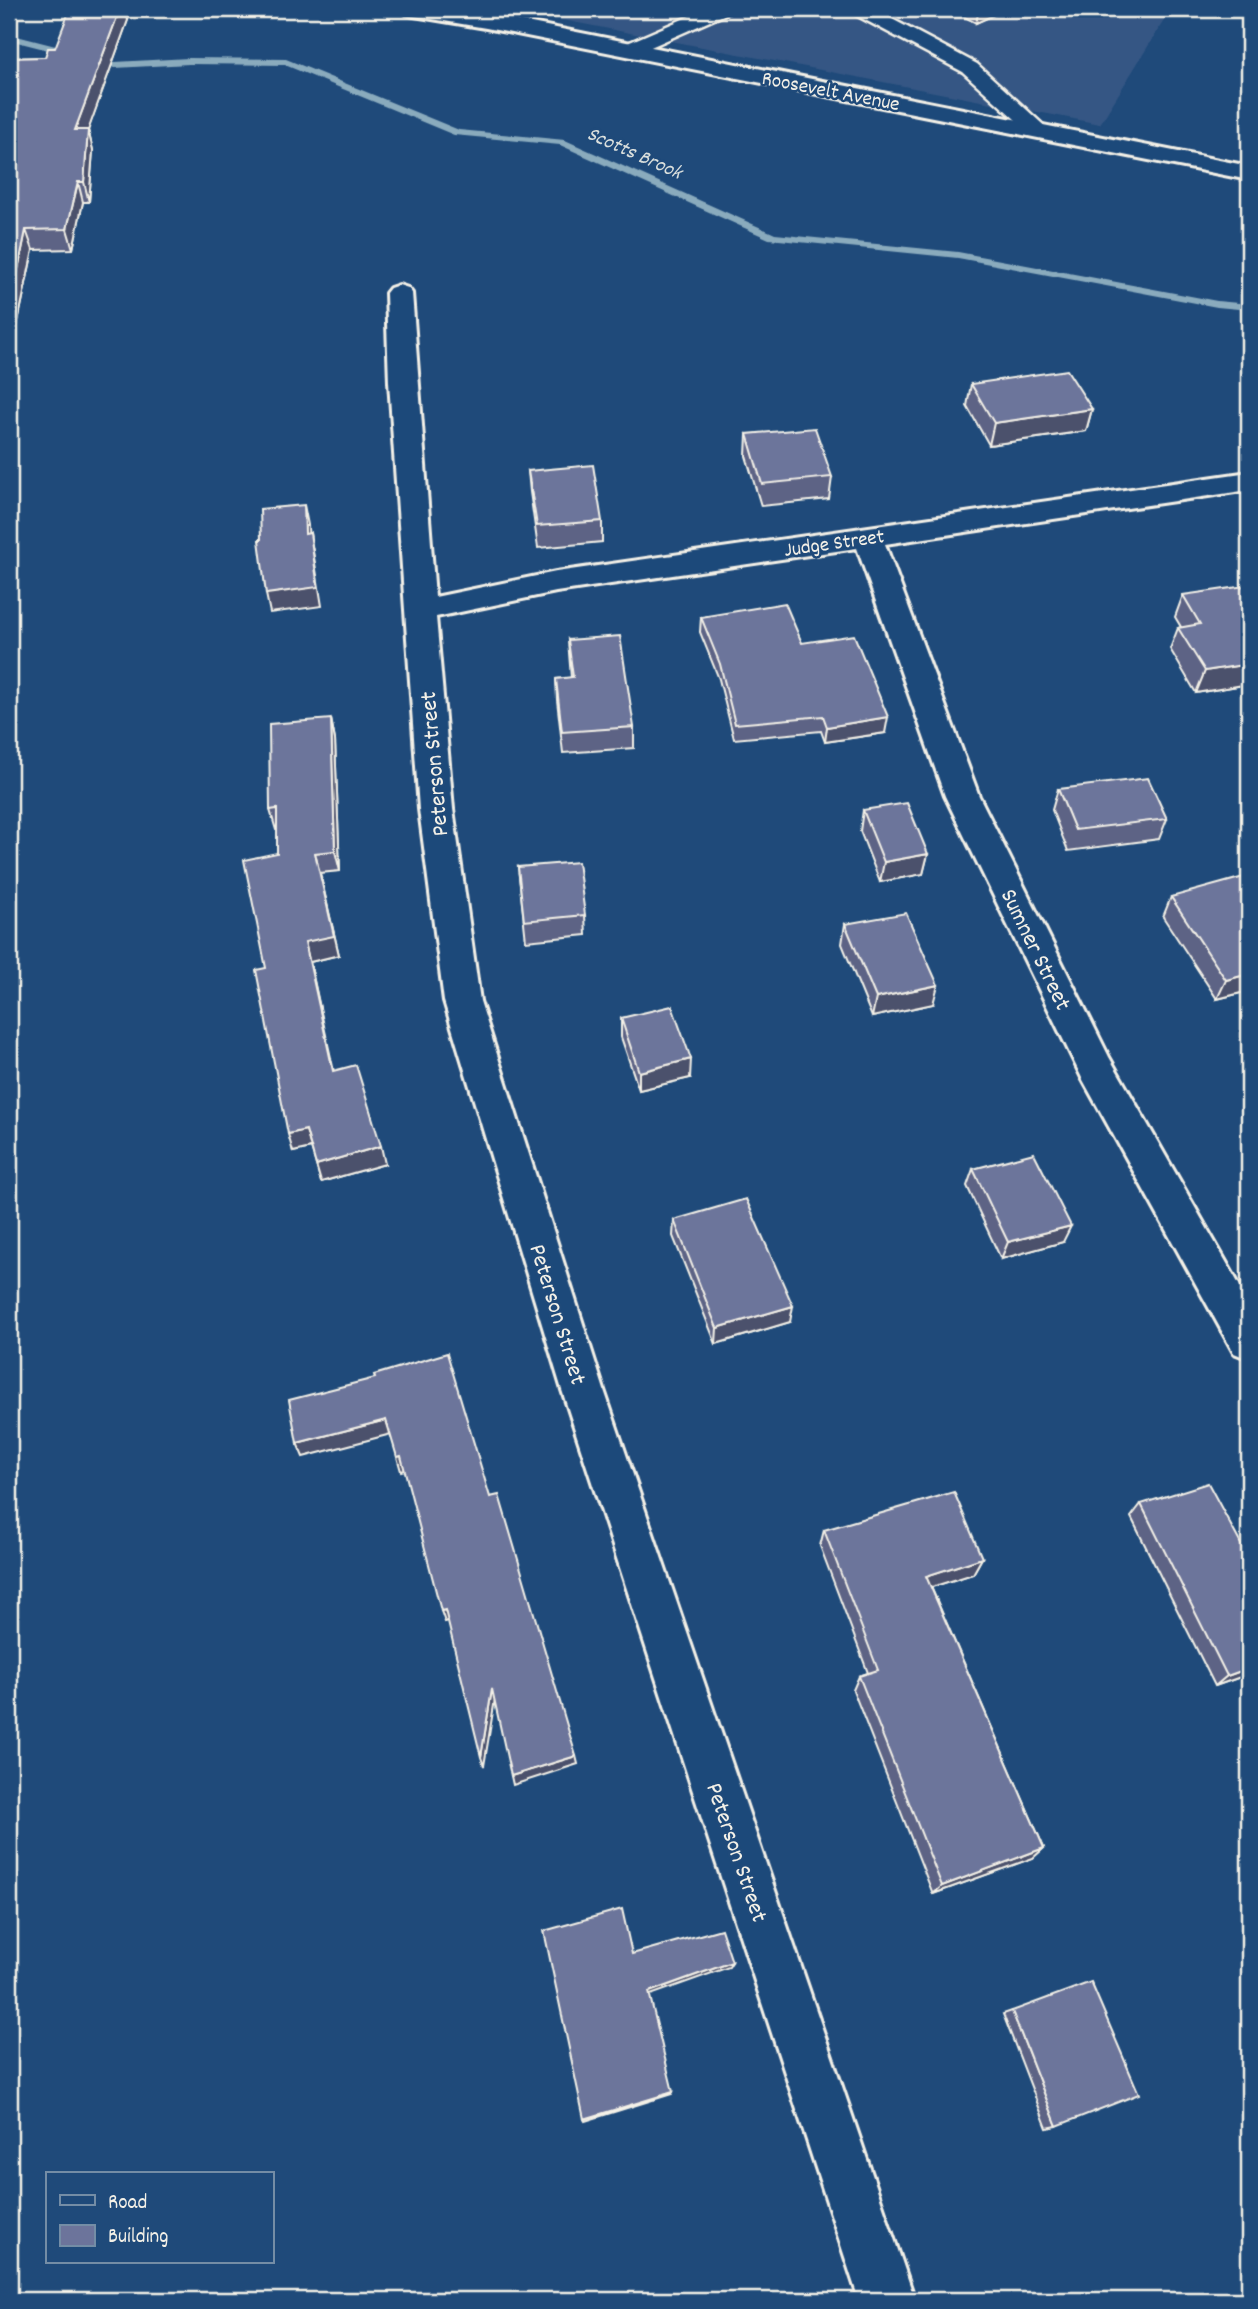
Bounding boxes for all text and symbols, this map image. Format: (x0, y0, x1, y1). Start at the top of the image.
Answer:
street label: Roosevelt Avenue (759, 65, 902, 121)
water label: Scotts Brook (581, 120, 688, 190)
street label: Judge Street (782, 523, 887, 567)
street label: Peterson Street (413, 690, 459, 838)
street label: Sumner Street (990, 884, 1079, 1017)
street label: Peterson Street (519, 1240, 594, 1390)
street label: Peterson Street (695, 1779, 775, 1927)
legend (46, 2172, 273, 2264)
text: Road (108, 2189, 147, 2219)
text: Building (108, 2223, 168, 2253)

